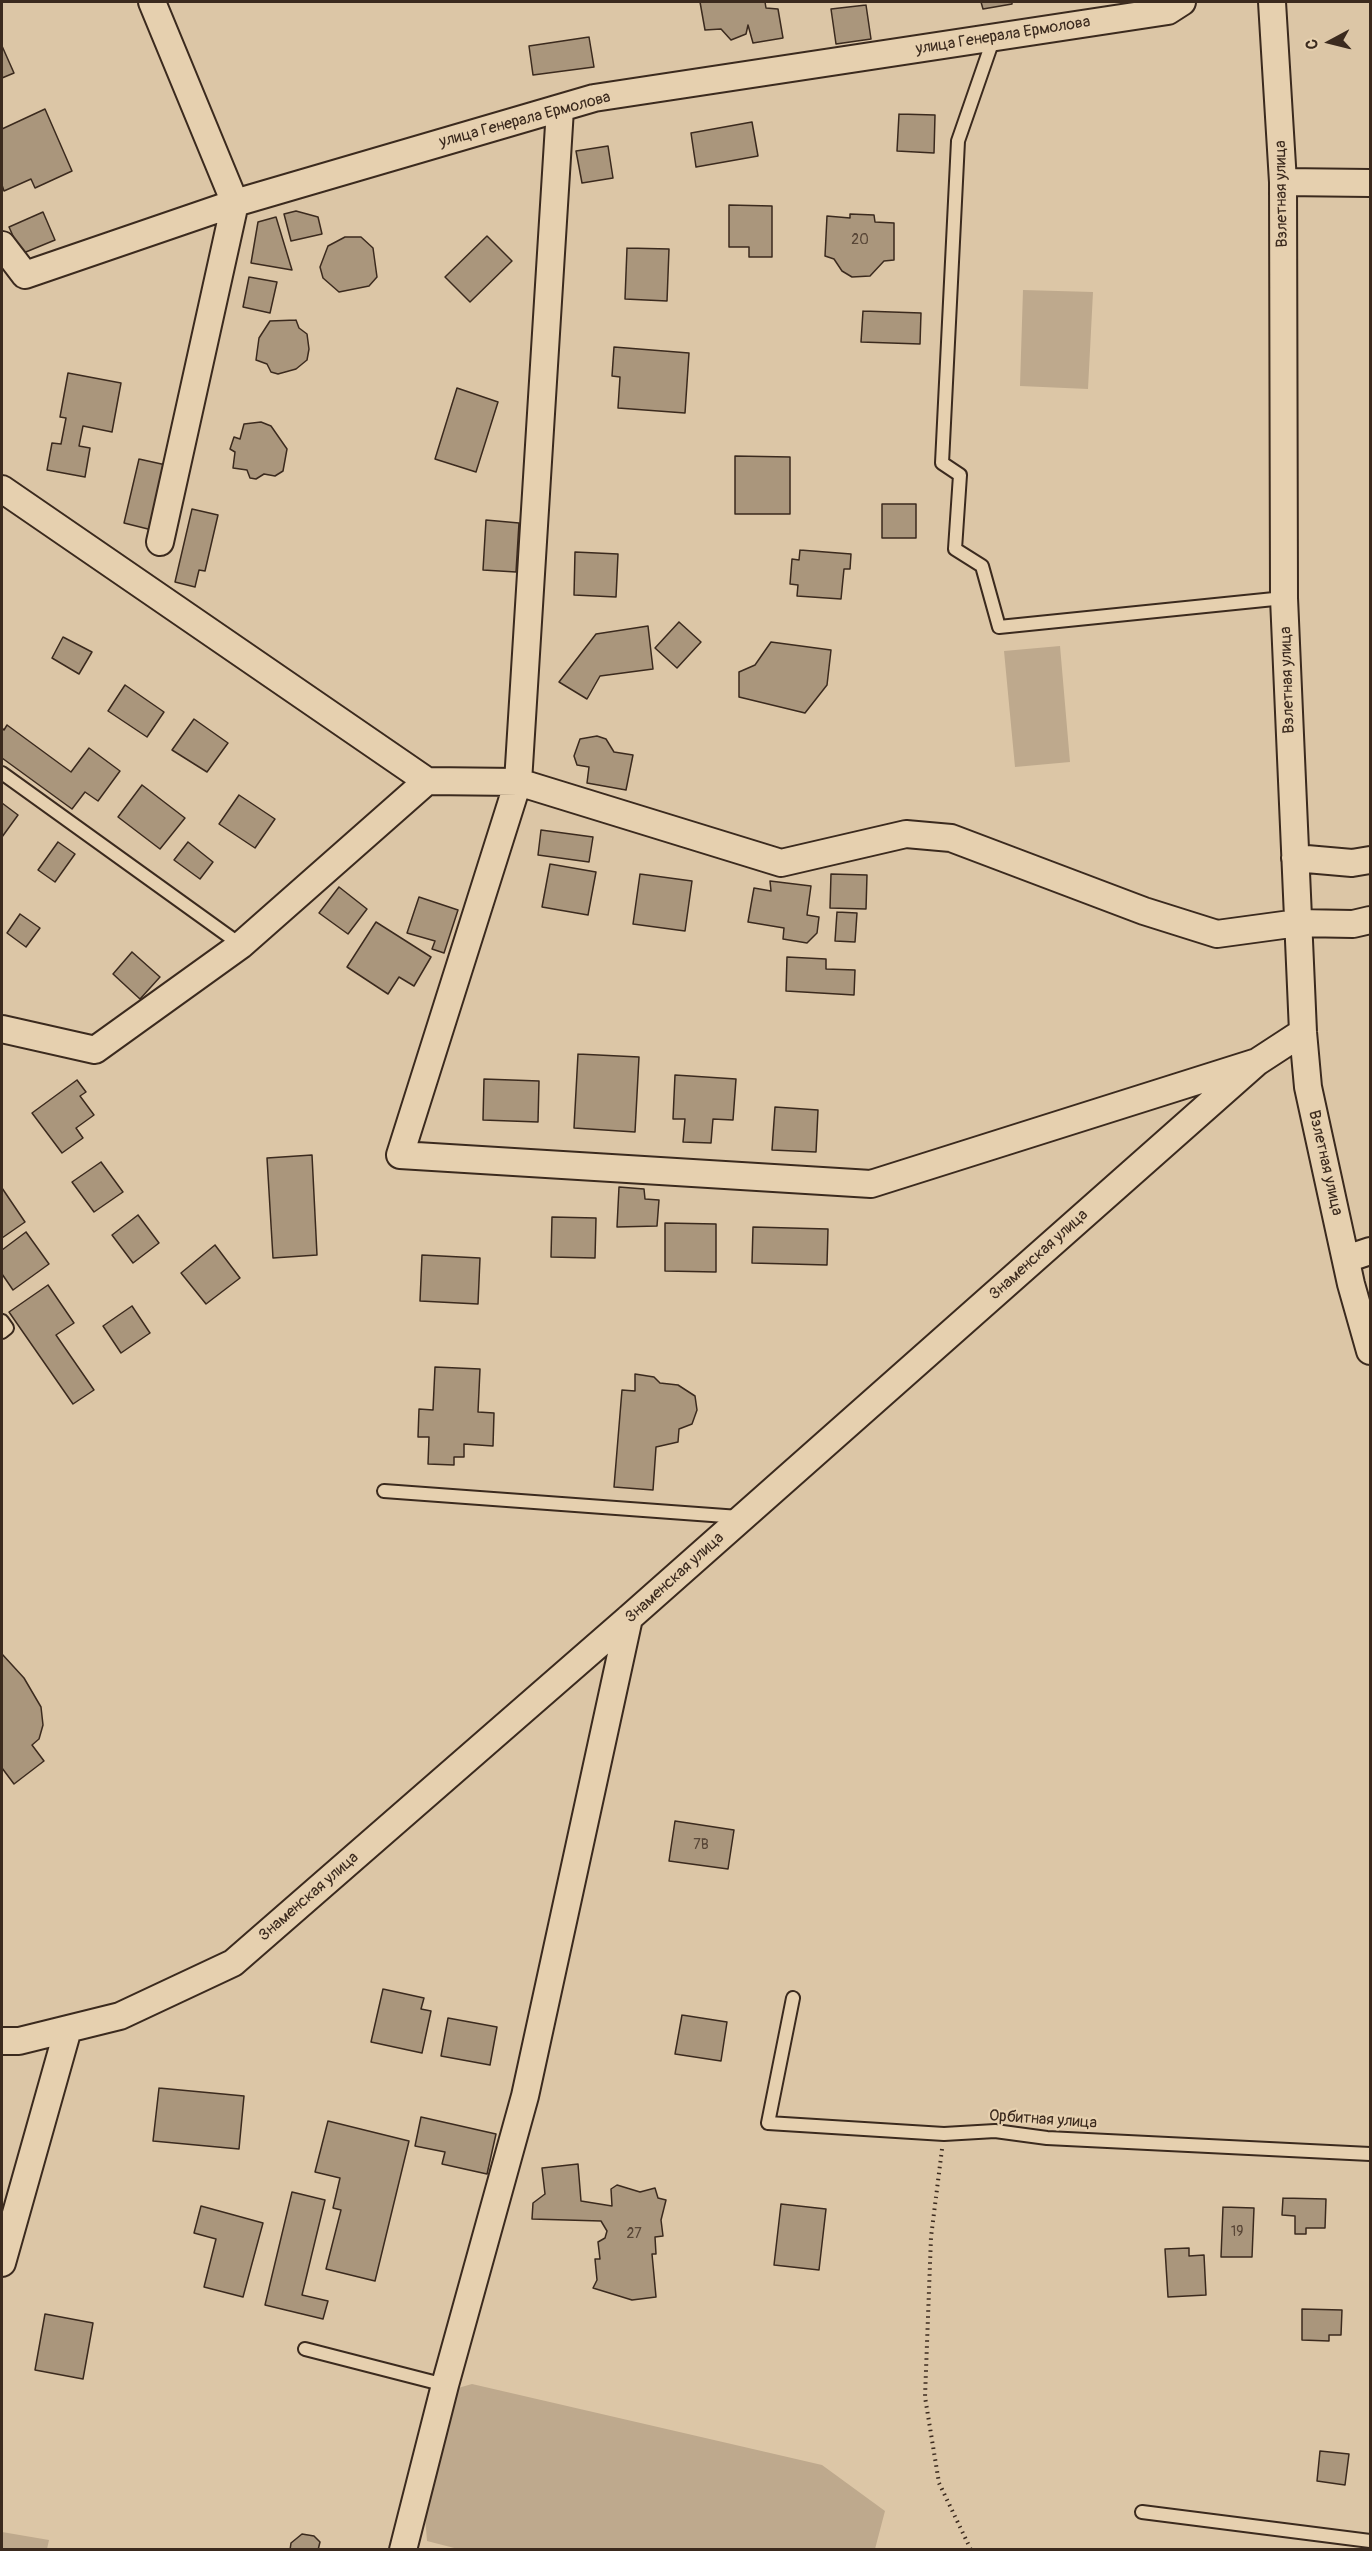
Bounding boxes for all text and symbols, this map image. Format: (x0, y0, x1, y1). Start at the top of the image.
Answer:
north arrow (1300, 12, 1360, 72)
street label: улица Генерала Ермолова (914, 13, 1092, 59)
text: С (1302, 38, 1323, 50)
street label: улица Генерала Ермолова (437, 88, 613, 152)
street label: Взлетная улица (1271, 140, 1293, 248)
house number: 20 (851, 232, 869, 248)
street label: Взлетная улица (1277, 626, 1299, 734)
street label: Взлетная улица (1304, 1109, 1346, 1217)
street label: Знаменская улица (986, 1206, 1092, 1304)
street label: Знаменская улица (622, 1529, 728, 1627)
house number: 7В (693, 1837, 709, 1853)
street label: Знаменская улица (255, 1848, 363, 1946)
street label: Орбитная улица (988, 2107, 1098, 2133)
house number: 19 (1231, 2224, 1243, 2240)
house number: 27 (626, 2226, 642, 2242)

